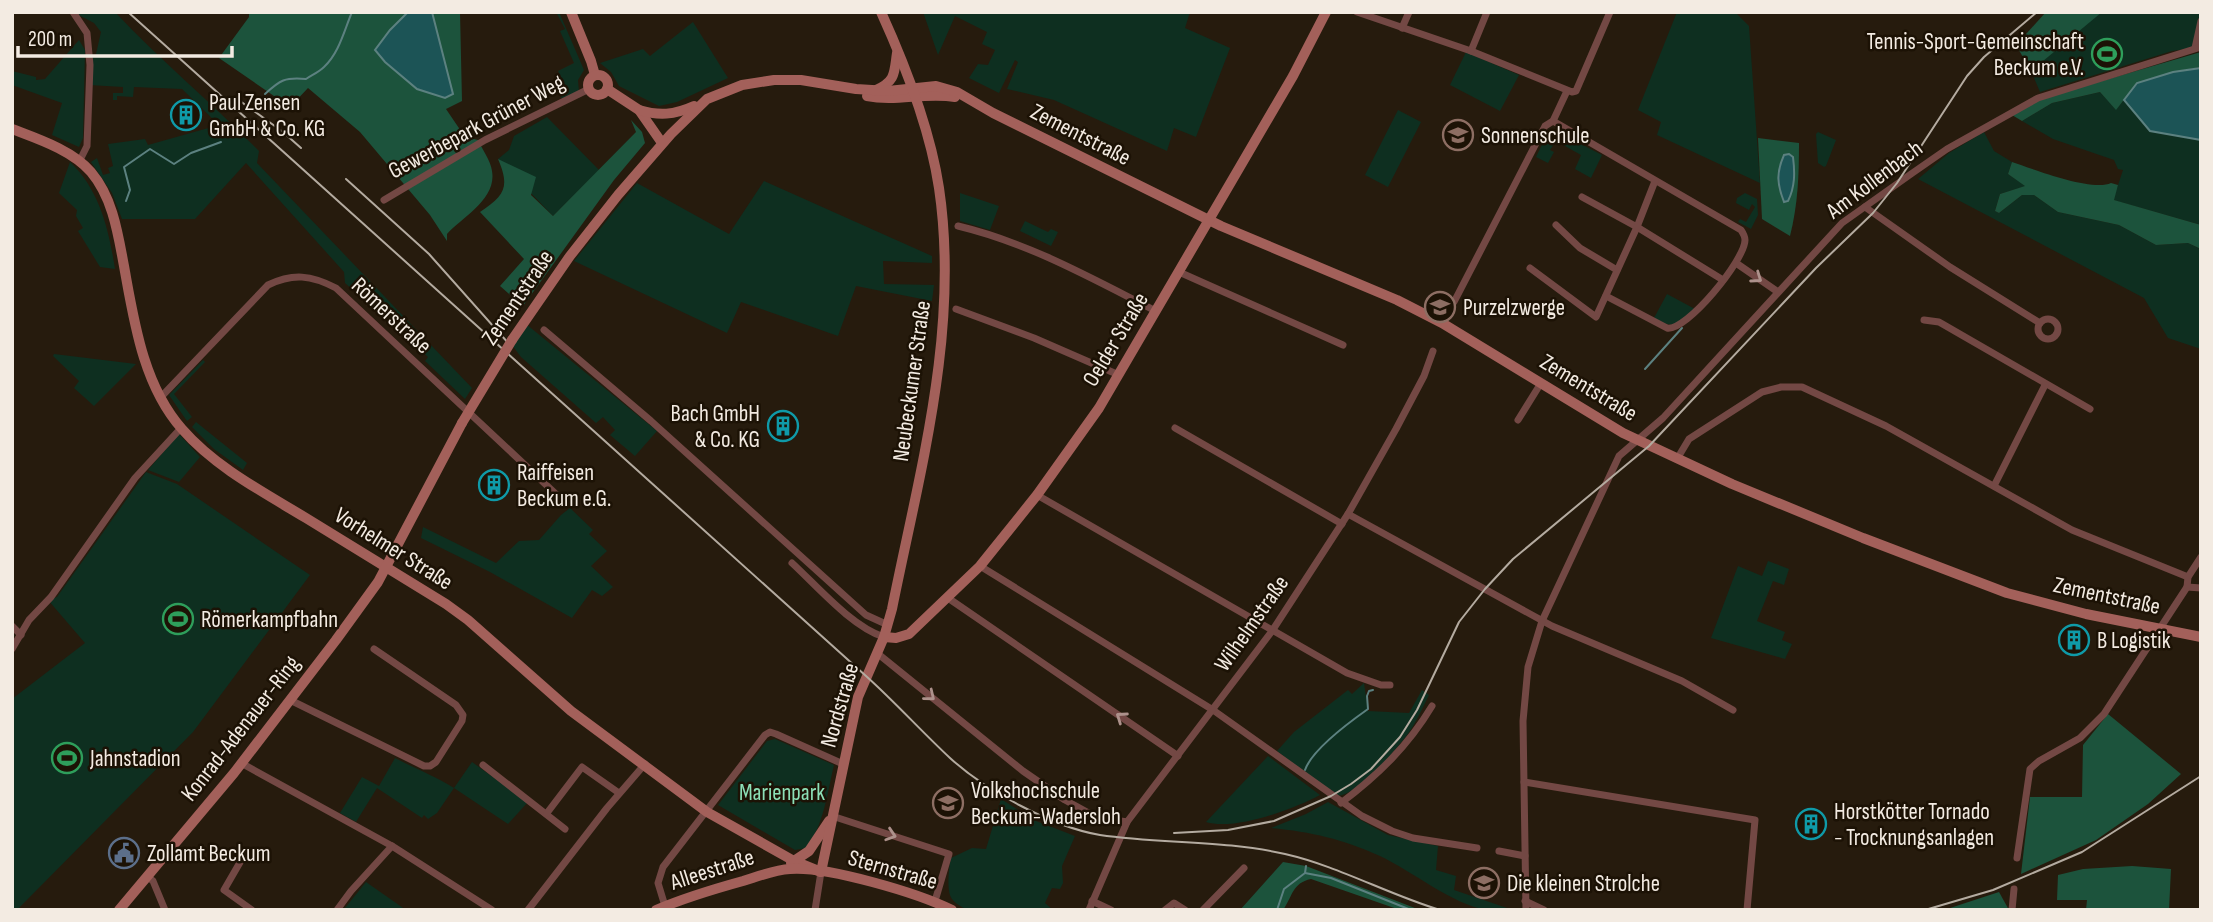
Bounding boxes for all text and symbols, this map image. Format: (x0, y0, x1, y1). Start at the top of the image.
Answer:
scale bar (18, 14, 231, 58)
text: 200 m (28, 27, 72, 52)
place label: Tennis-Sport-Gemeinschaft Beckum e.V. (1867, 28, 2084, 82)
sports icon: Tennis-Sport-Gemeinschaft Beckum e.V. (2090, 37, 2124, 71)
street label: Gewerbepark Grüner Weg (384, 69, 569, 185)
place label: Paul Zensen GmbH & Co. KG (209, 89, 325, 143)
building icon: Paul Zensen GmbH & Co. KG (169, 98, 203, 132)
street label: Zementstraße (1026, 98, 1135, 172)
school or university icon: Sonnenschule (1441, 118, 1475, 152)
place label: Sonnenschule (1481, 122, 1590, 150)
street label: Am Kollenbach (1820, 135, 1928, 226)
street label: Zementstraße (476, 245, 560, 350)
one-way arrow (1749, 270, 1762, 282)
street label: Römerstraße (345, 272, 437, 360)
street label: Oelder Straße (1077, 287, 1155, 392)
school or university icon: Purzelzwerge (1423, 290, 1457, 324)
place label: Purzelzwerge (1463, 294, 1565, 322)
street label: Neubeckumer Straße (887, 299, 937, 463)
street label: Zementstraße (1535, 348, 1642, 428)
place label: Bach GmbH & Co. KG (671, 400, 760, 454)
building icon: Bach GmbH & Co. KG (766, 409, 800, 443)
place label: Raiffeisen Beckum e.G. (517, 459, 611, 513)
building icon: Raiffeisen Beckum e.G. (477, 468, 511, 502)
street label: Vorhelmer Straße (329, 501, 458, 596)
street label: Wilhelmstraße (1209, 570, 1295, 677)
street label: Zementstraße (2051, 571, 2163, 621)
sports icon: Römerkampfbahn (161, 602, 195, 636)
place label: Römerkampfbahn (201, 606, 338, 634)
building icon: B Logistik (2057, 623, 2091, 657)
place label: B Logistik (2097, 627, 2171, 655)
street label: Konrad-Adenauer-Ring (175, 650, 306, 807)
street label: Nordstraße (815, 660, 865, 751)
one-way arrow (921, 688, 934, 700)
one-way arrow (1116, 712, 1129, 725)
sports icon: Jahnstadion (50, 741, 84, 775)
place label: Jahnstadion (89, 745, 181, 773)
place label: Volkshochschule Beckum-Wadersloh (971, 777, 1121, 831)
park label: Marienpark (739, 779, 825, 807)
school or university icon: Volkshochschule Beckum-Wadersloh (931, 786, 965, 820)
place label: Horstkötter Tornado - Trocknungsanlagen (1834, 798, 1994, 852)
building icon: Horstkötter Tornado - Trocknungsanlagen (1794, 807, 1828, 841)
one-way arrow (884, 827, 896, 842)
public building icon: Zollamt Beckum (107, 836, 141, 870)
place label: Zollamt Beckum (147, 840, 270, 868)
street label: Alleestraße (666, 843, 758, 897)
street label: Sternstraße (845, 844, 941, 896)
school or university icon: Die kleinen Strolche (1467, 866, 1501, 900)
place label: Die kleinen Strolche (1507, 870, 1660, 898)

